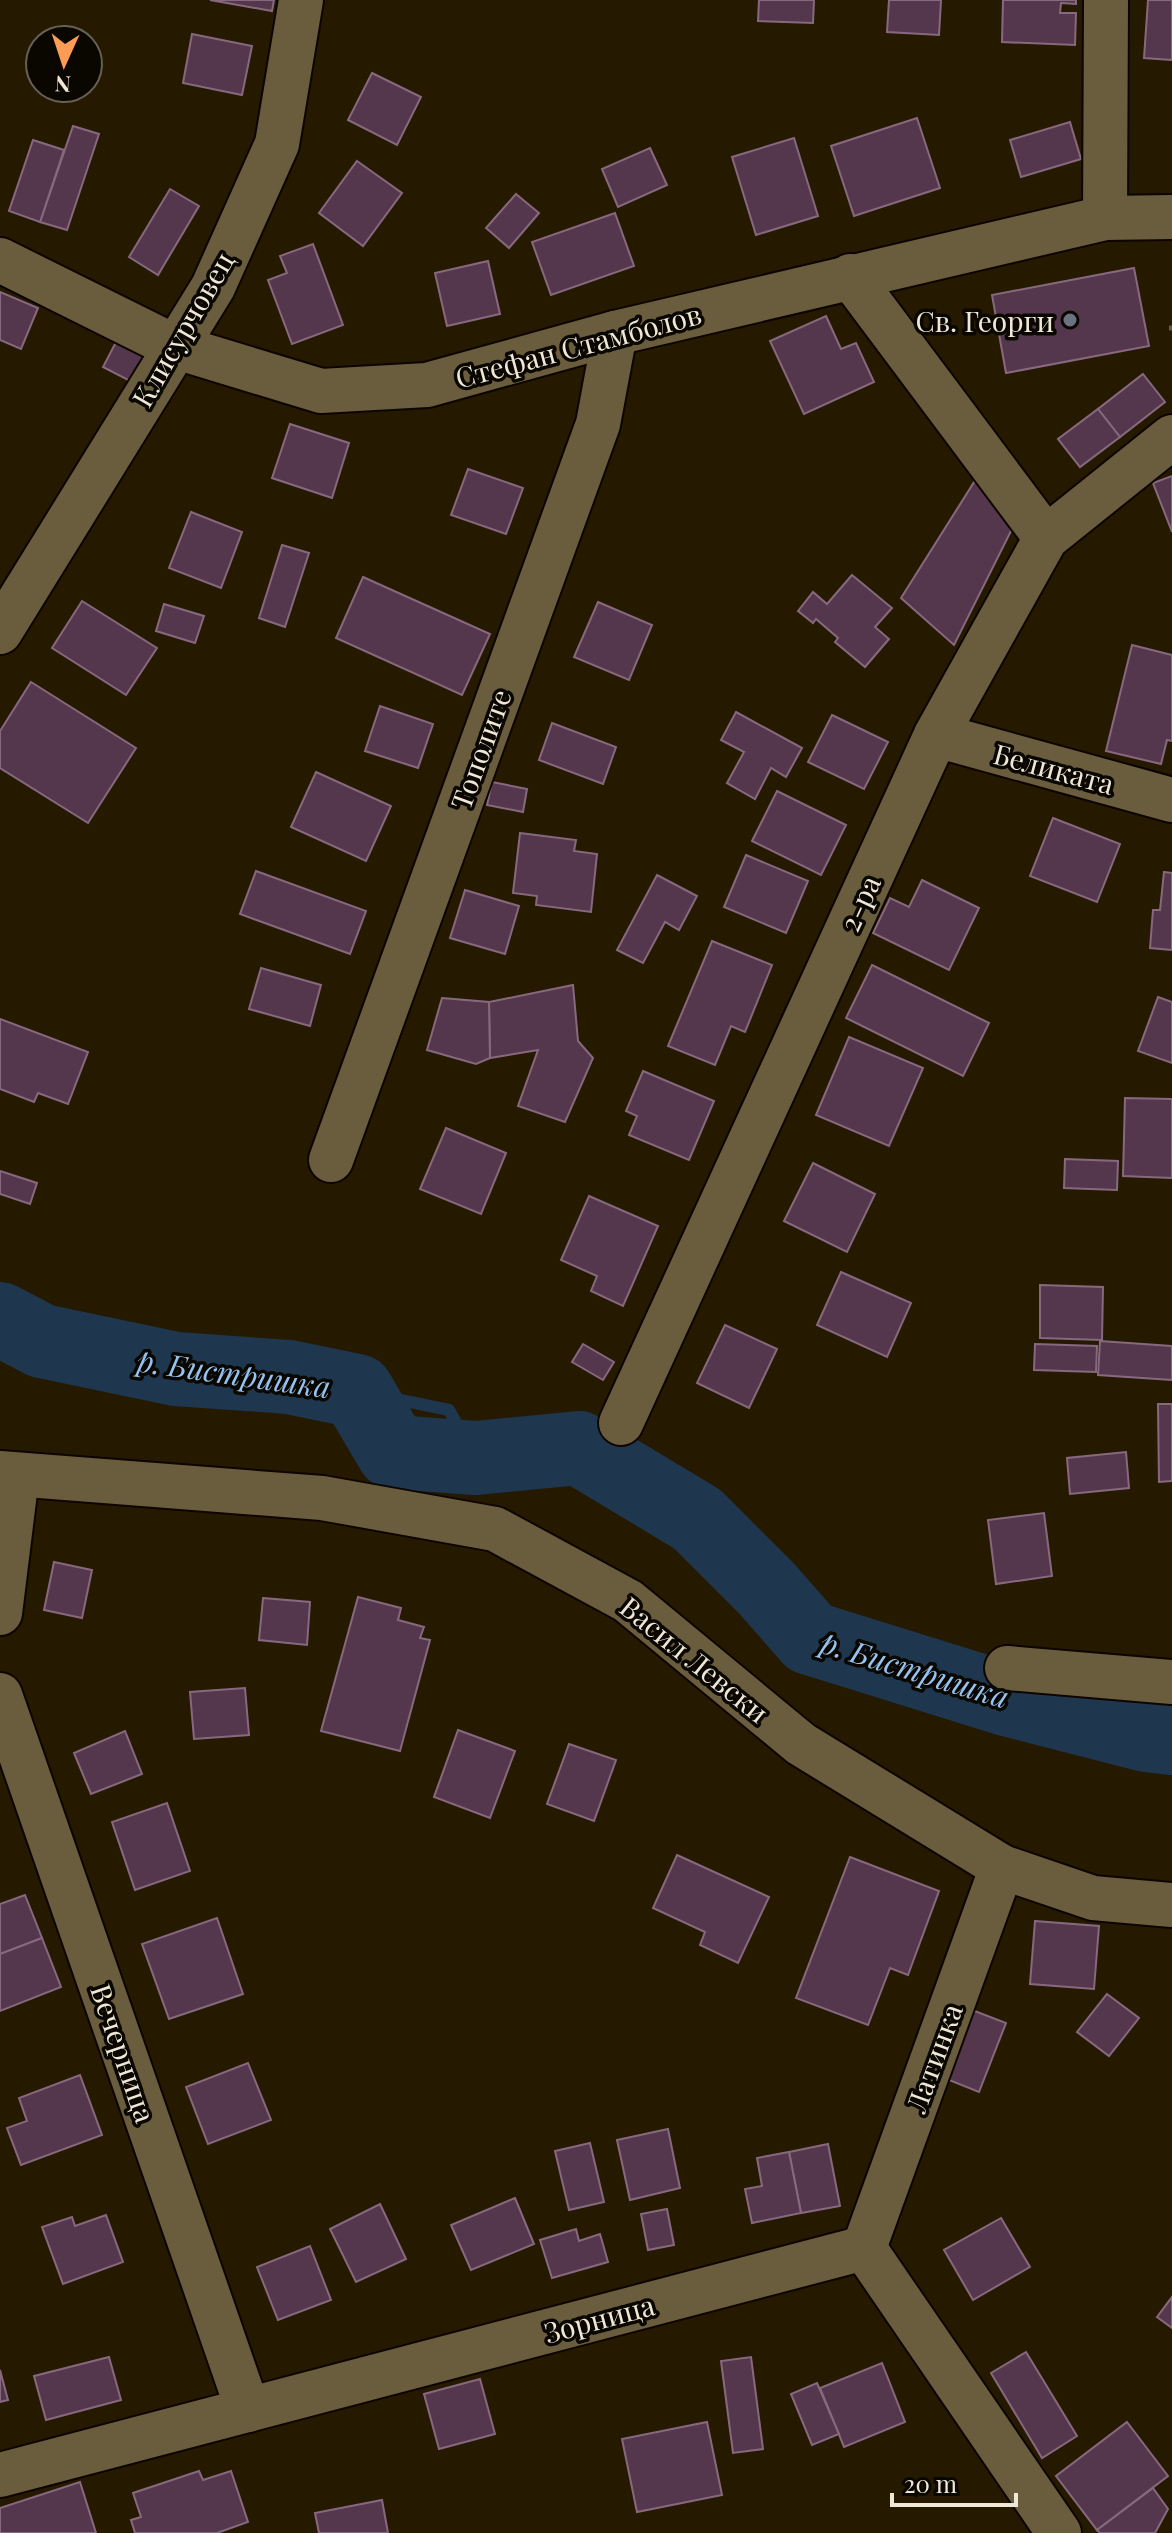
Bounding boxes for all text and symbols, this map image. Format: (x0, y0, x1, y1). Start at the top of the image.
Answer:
north arrow (24, 24, 104, 104)
text: N (54, 70, 72, 100)
street label: Клисурчовец (123, 245, 241, 413)
street label: Стефан Стамболов (451, 294, 705, 396)
place label: Св. Георги (916, 302, 1054, 339)
marker: Св. Георги (1061, 311, 1079, 329)
street label: Тополите (441, 684, 519, 814)
street label: Беликата (990, 734, 1118, 802)
street label: 2-ра (830, 869, 888, 937)
water label: р. Бистришка (132, 1339, 333, 1406)
street label: Васил Левски (613, 1588, 777, 1730)
water label: р. Бистришка (813, 1621, 1014, 1717)
street label: Вечерница (83, 1979, 165, 2127)
street label: Латинка (896, 1998, 970, 2118)
street label: Зорница (540, 2286, 658, 2350)
scale bar (892, 2457, 1016, 2507)
text: 20 m (904, 2467, 957, 2499)

